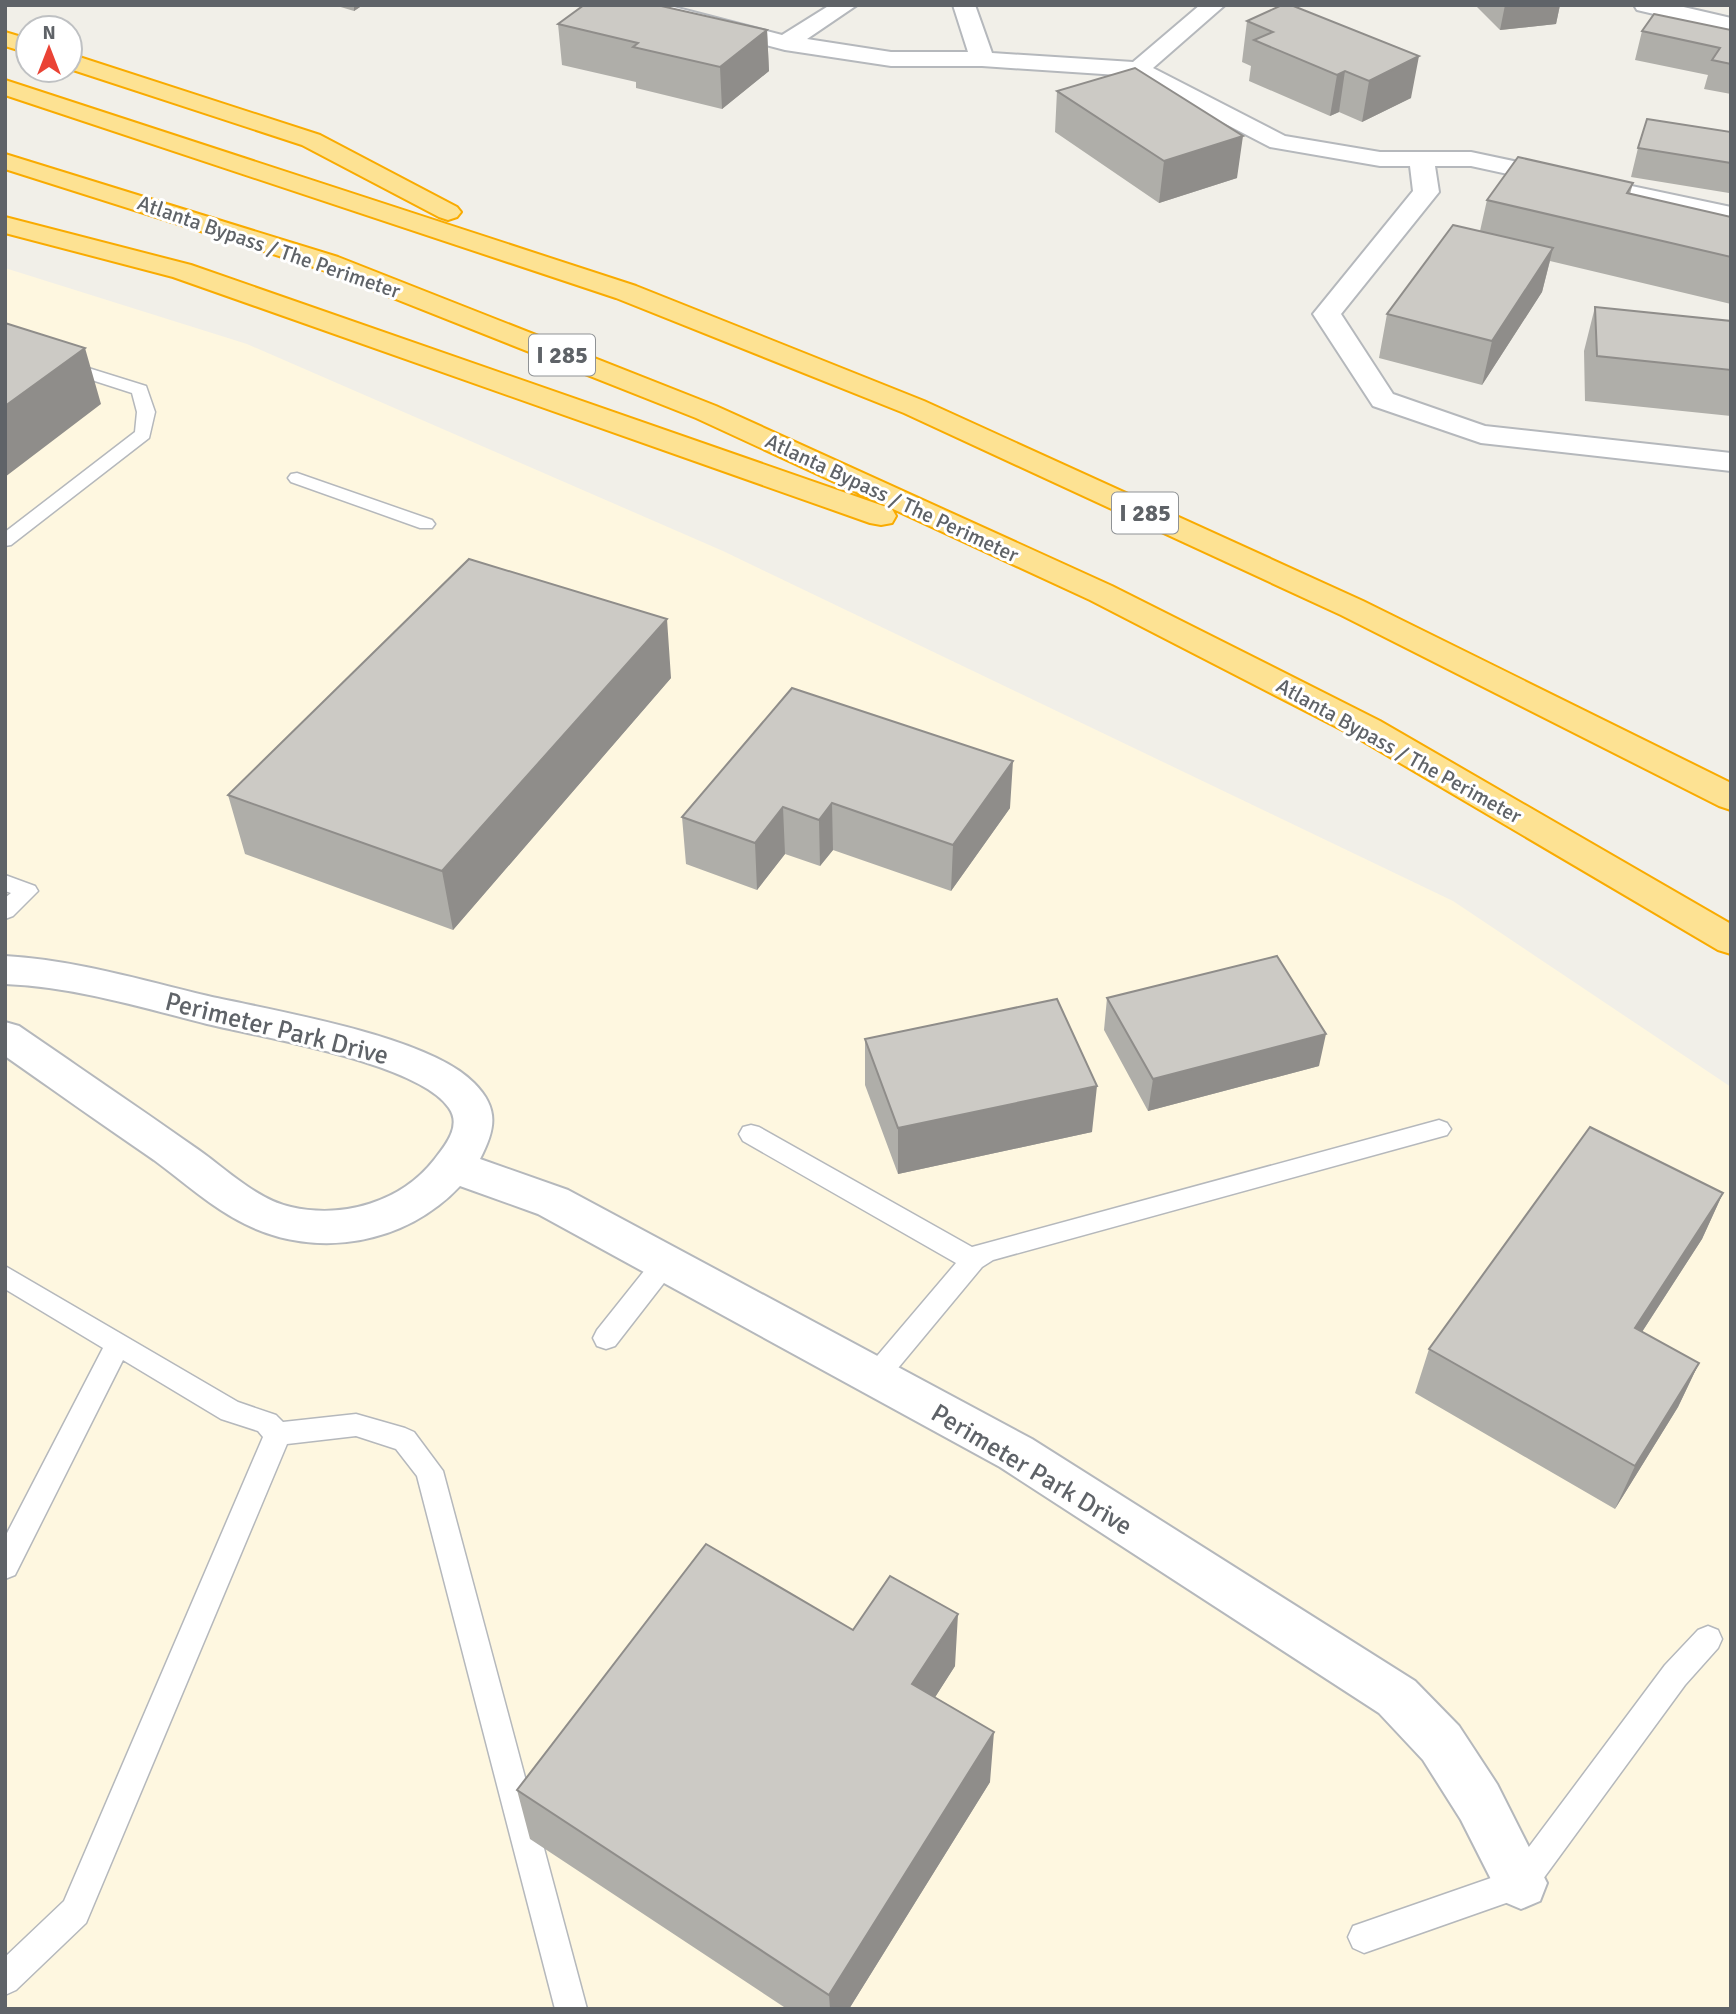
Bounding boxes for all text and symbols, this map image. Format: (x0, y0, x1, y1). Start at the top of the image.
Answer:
north arrow (14, 14, 84, 84)
text: N (42, 21, 56, 45)
street label: Atlanta Bypass / The Perimeter (134, 190, 404, 304)
road number: I 285 (529, 334, 595, 376)
street label: Atlanta Bypass / The Perimeter (761, 428, 1023, 568)
road number: I 285 (1112, 492, 1178, 534)
street label: Atlanta Bypass / The Perimeter (1272, 673, 1526, 829)
street label: Perimeter Park Drive (162, 986, 392, 1072)
street label: Perimeter Park Drive (925, 1397, 1138, 1543)

